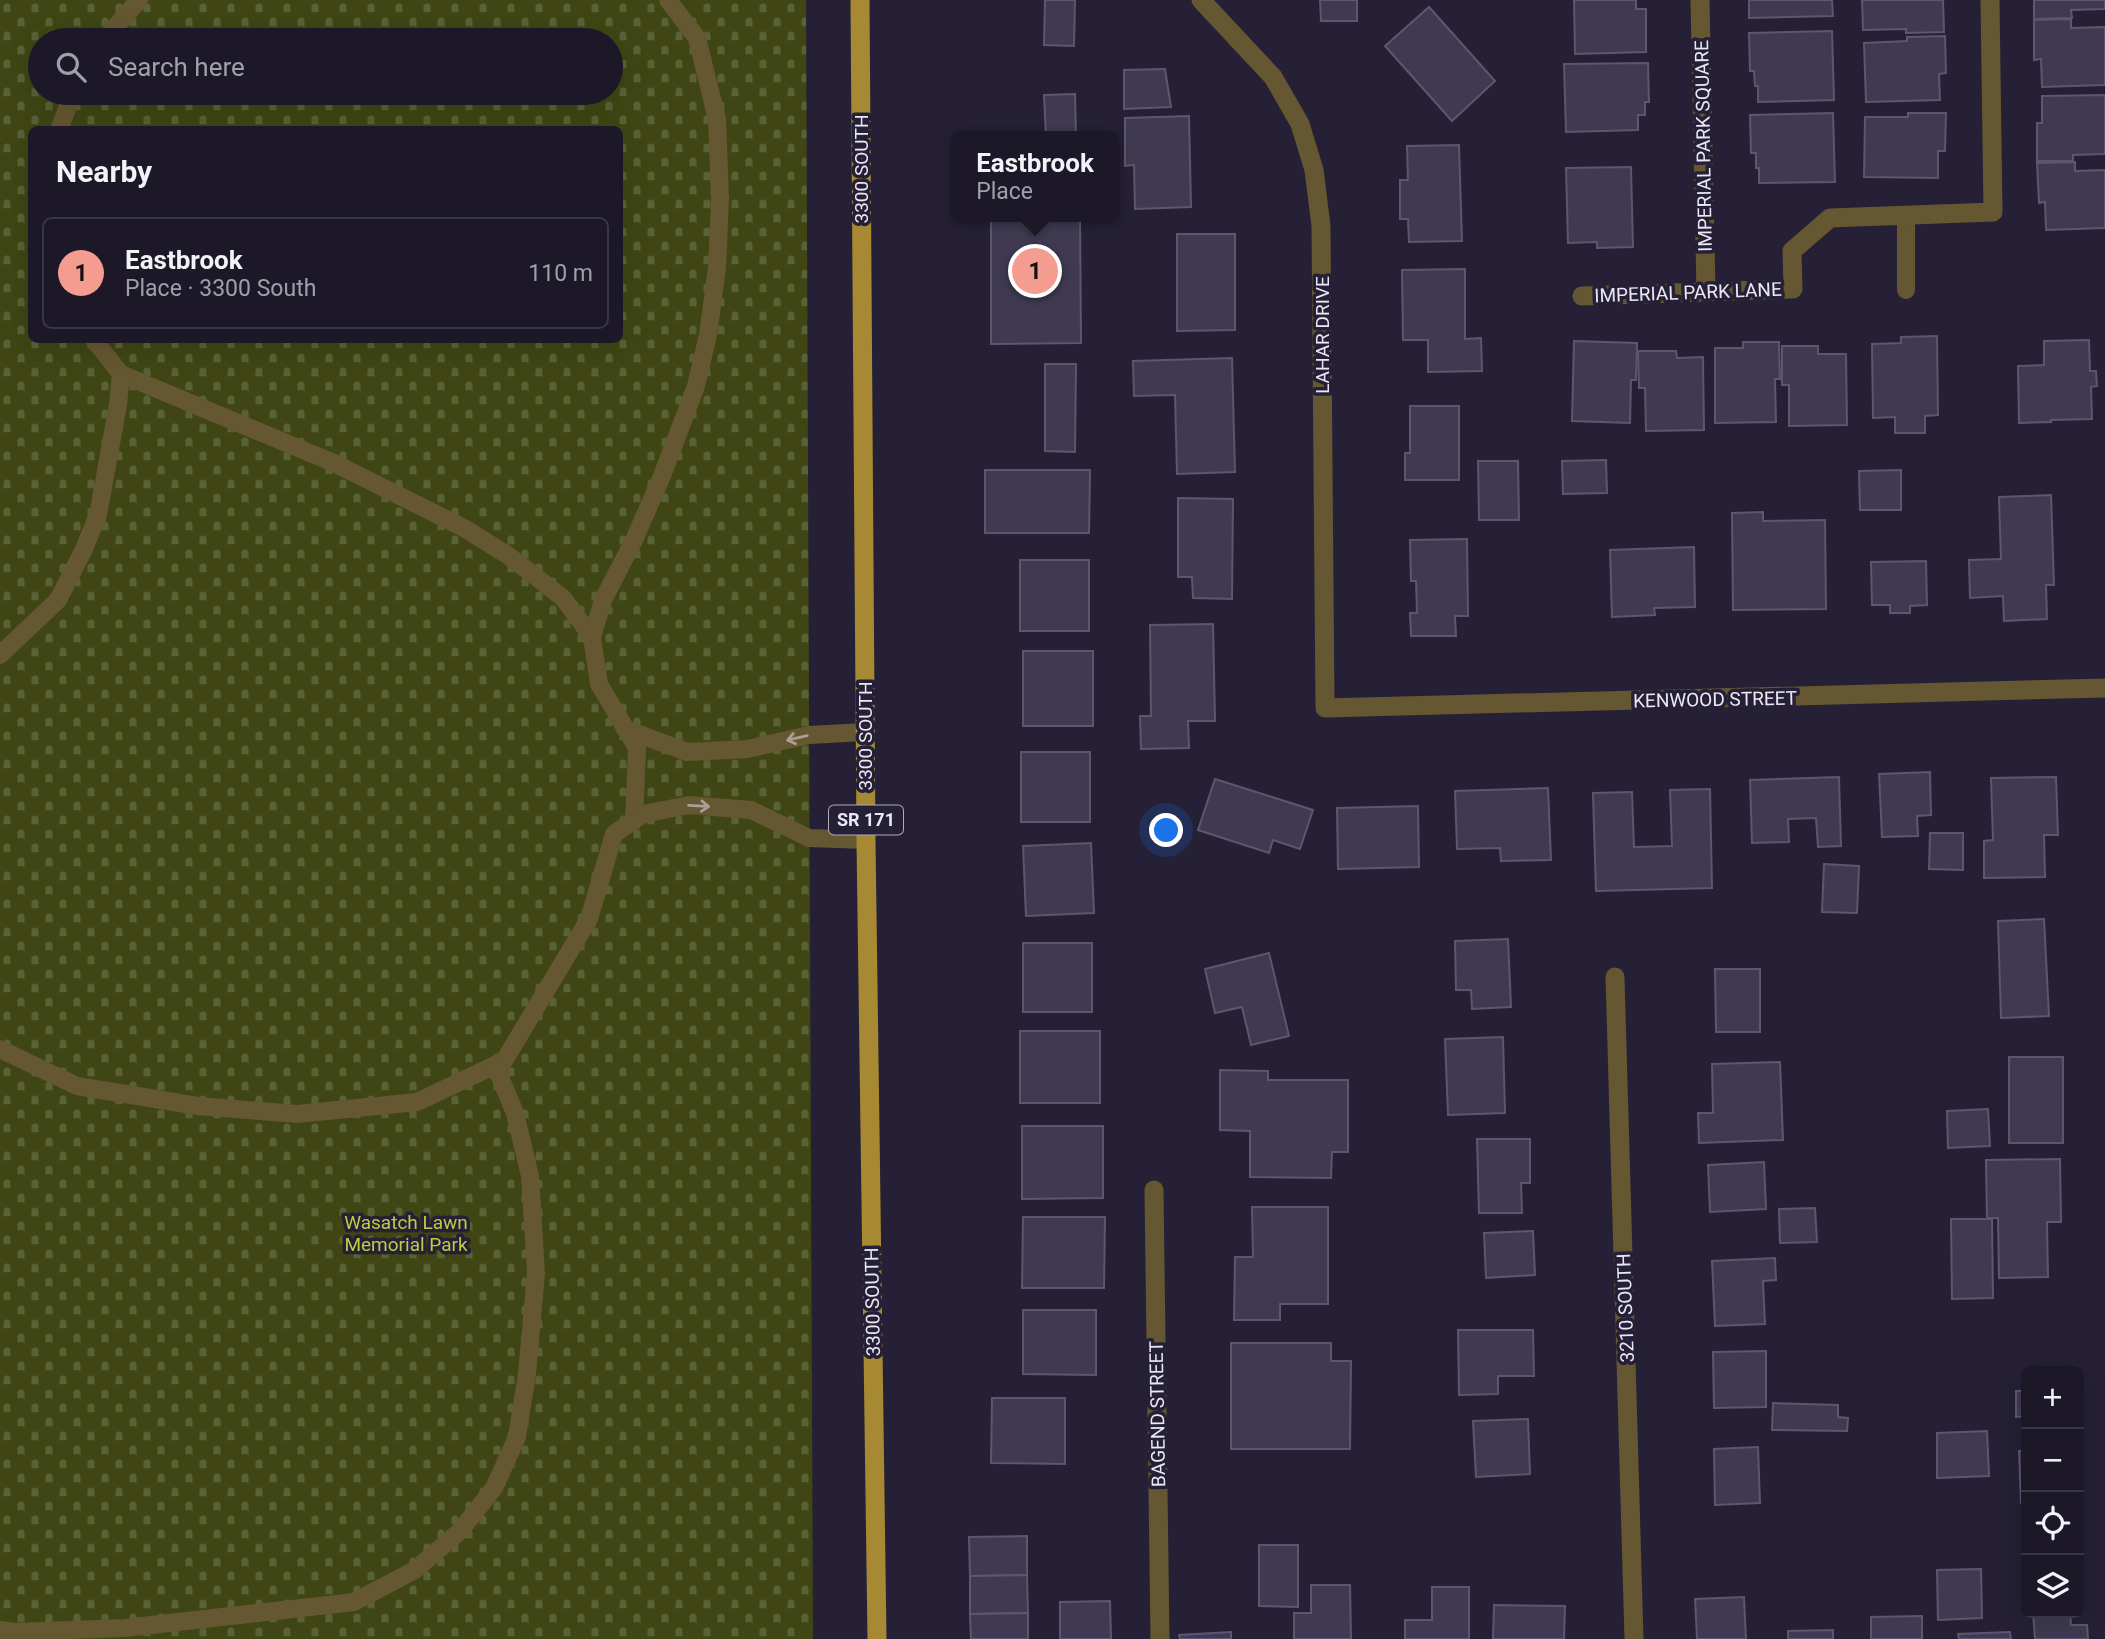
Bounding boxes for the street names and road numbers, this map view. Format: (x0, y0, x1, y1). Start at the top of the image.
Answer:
street label: IMPERIAL PARK SQUARE (1690, 40, 1717, 252)
street label: 3300 SOUTH (850, 115, 873, 224)
street label: LAHAR DRIVE (1311, 276, 1334, 394)
street label: IMPERIAL PARK LANE (1594, 278, 1782, 307)
street label: 3300 SOUTH (854, 682, 877, 791)
street label: KENWOOD STREET (1633, 687, 1797, 712)
road number: SR 171 (829, 806, 903, 834)
street label: 3300 SOUTH (860, 1247, 885, 1357)
street label: 3210 SOUTH (1612, 1253, 1639, 1363)
street label: BAGEND STREET (1145, 1341, 1170, 1487)

